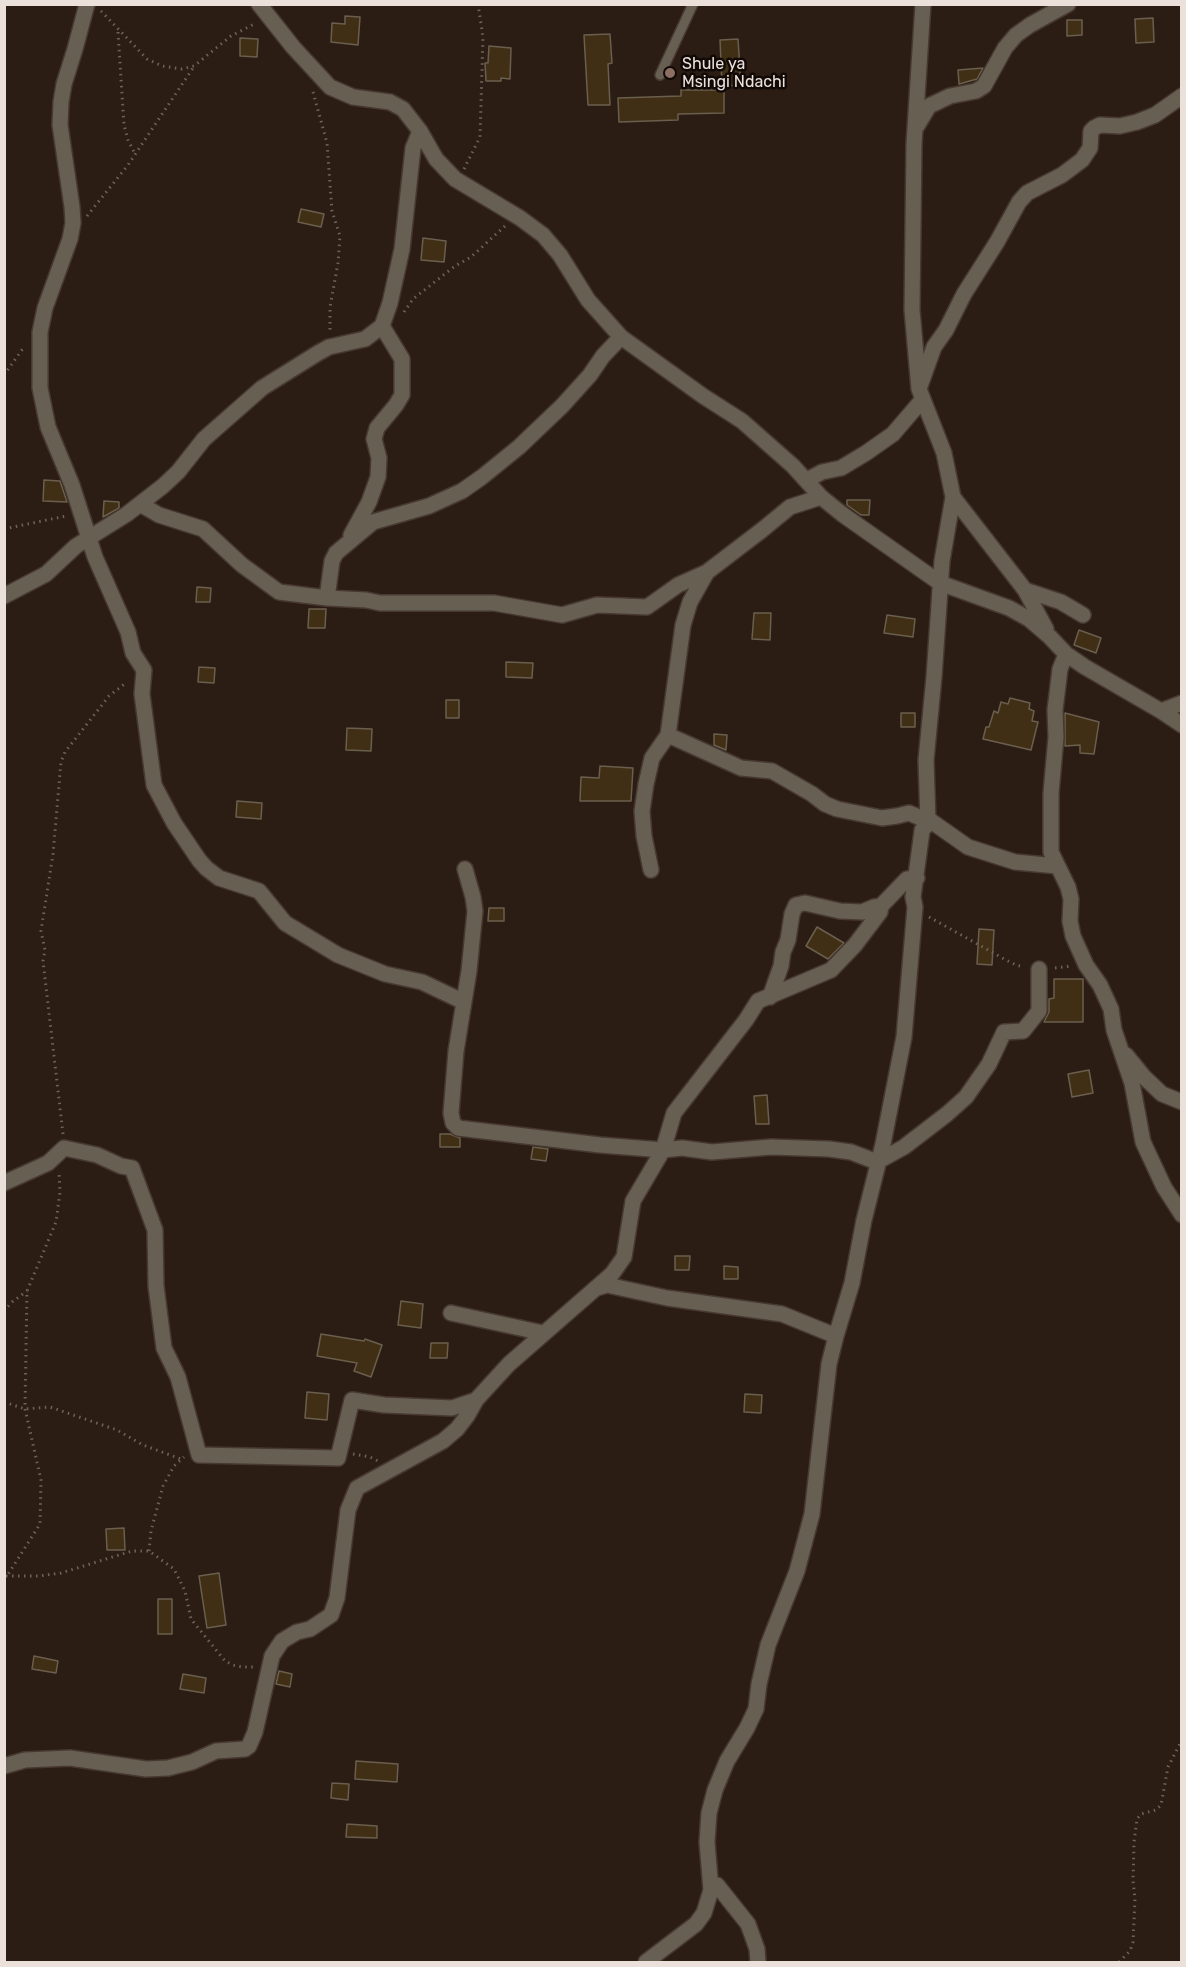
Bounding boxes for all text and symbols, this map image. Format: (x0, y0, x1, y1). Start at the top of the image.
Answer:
place label: Shule ya Msingi Ndachi (682, 54, 786, 92)
marker: Shule ya Msingi Ndachi (663, 66, 677, 80)

